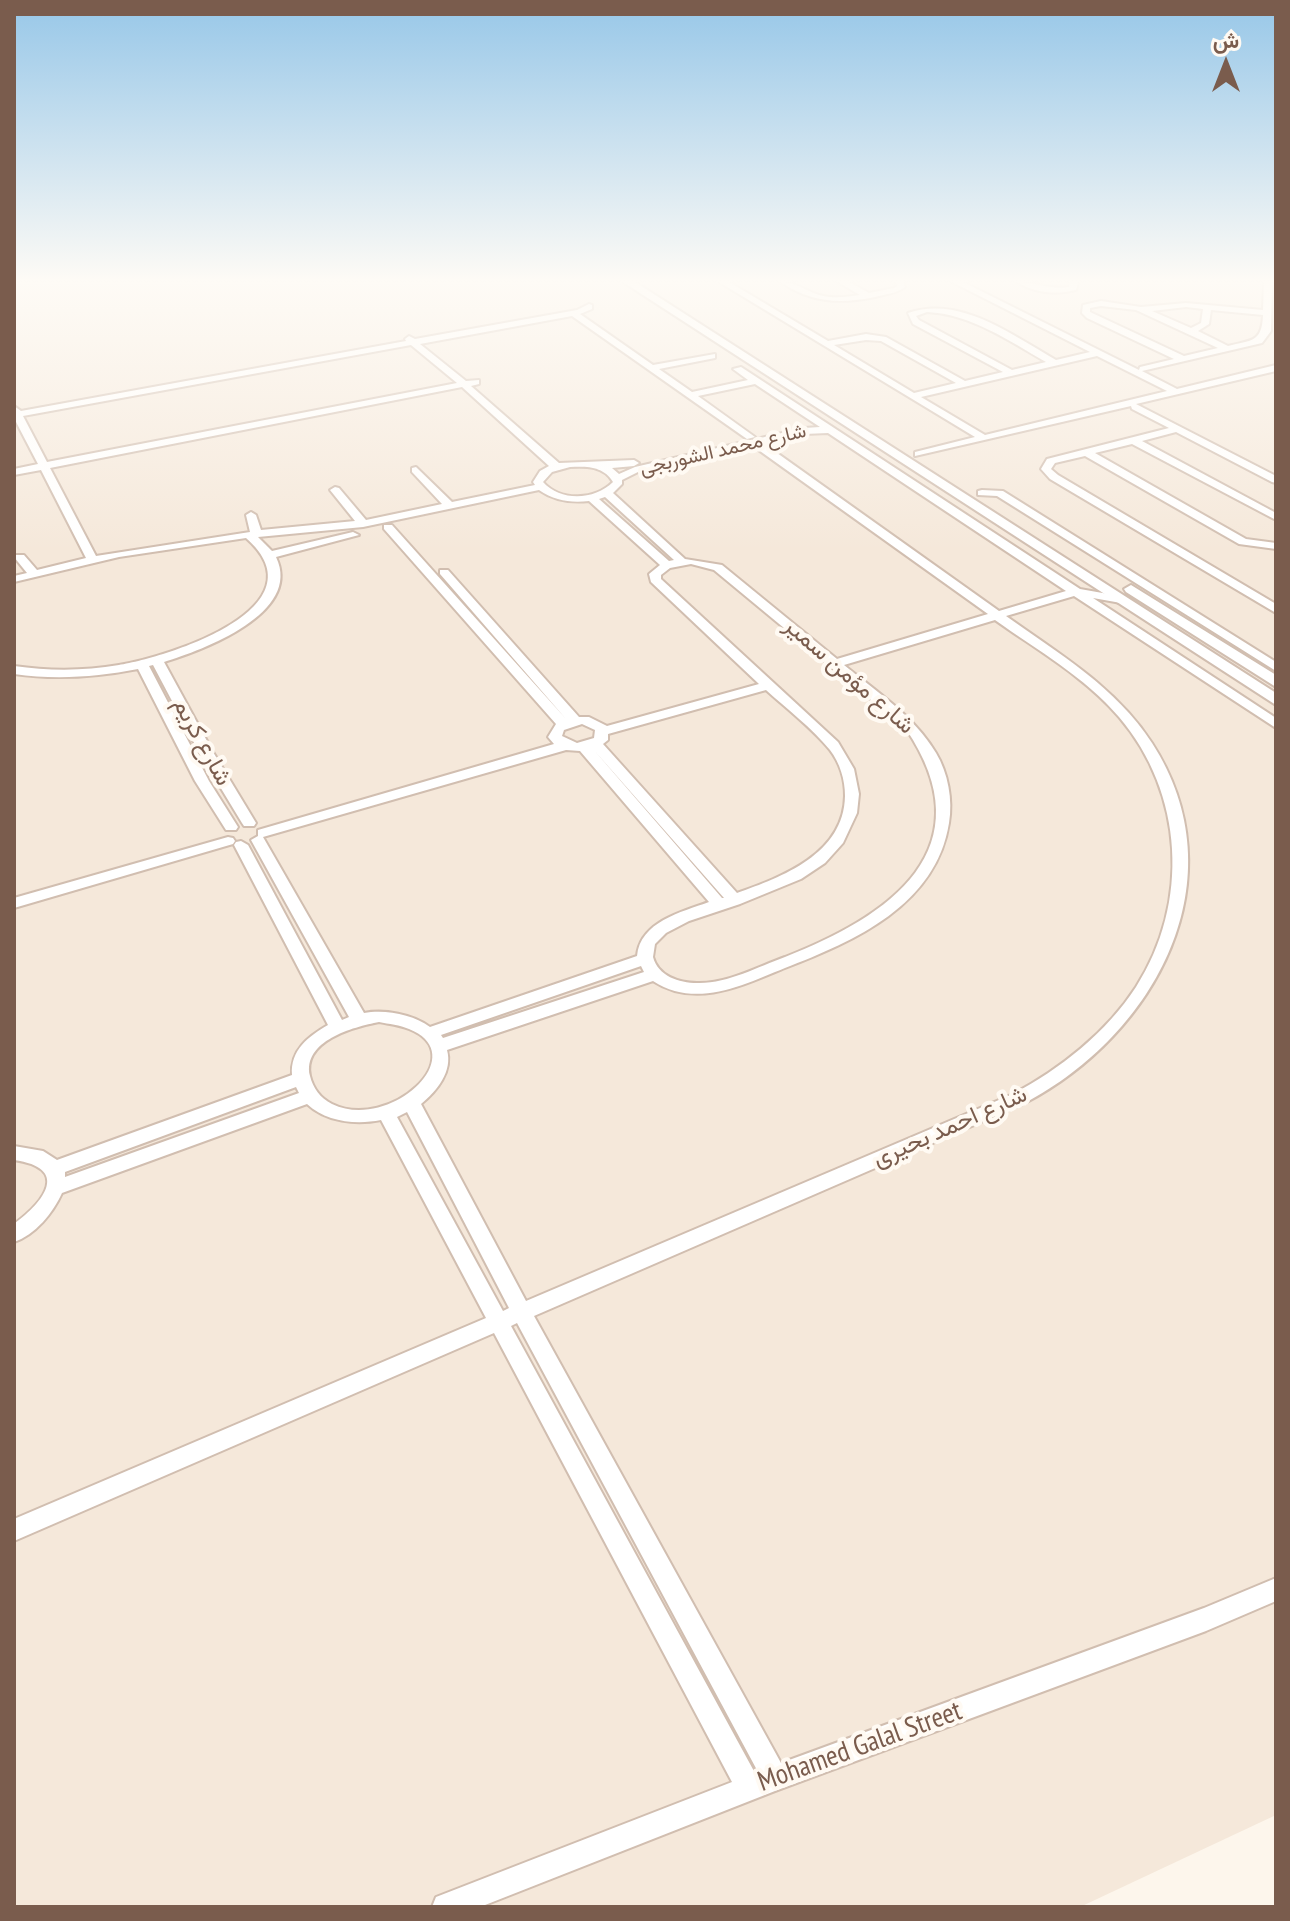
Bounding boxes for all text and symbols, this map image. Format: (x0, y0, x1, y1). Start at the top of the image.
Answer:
north arrow (1186, 24, 1266, 104)
text: ش (1213, 26, 1239, 54)
street label: شارع محمد الشوربجى (637, 419, 809, 481)
street label: شارع مؤمن سمير (778, 611, 920, 741)
street label: شارع كريم (166, 693, 238, 791)
street label: شارع احمد بحيرى (868, 1080, 1032, 1174)
street label: Mohamed Galal Street (754, 1695, 966, 1799)

